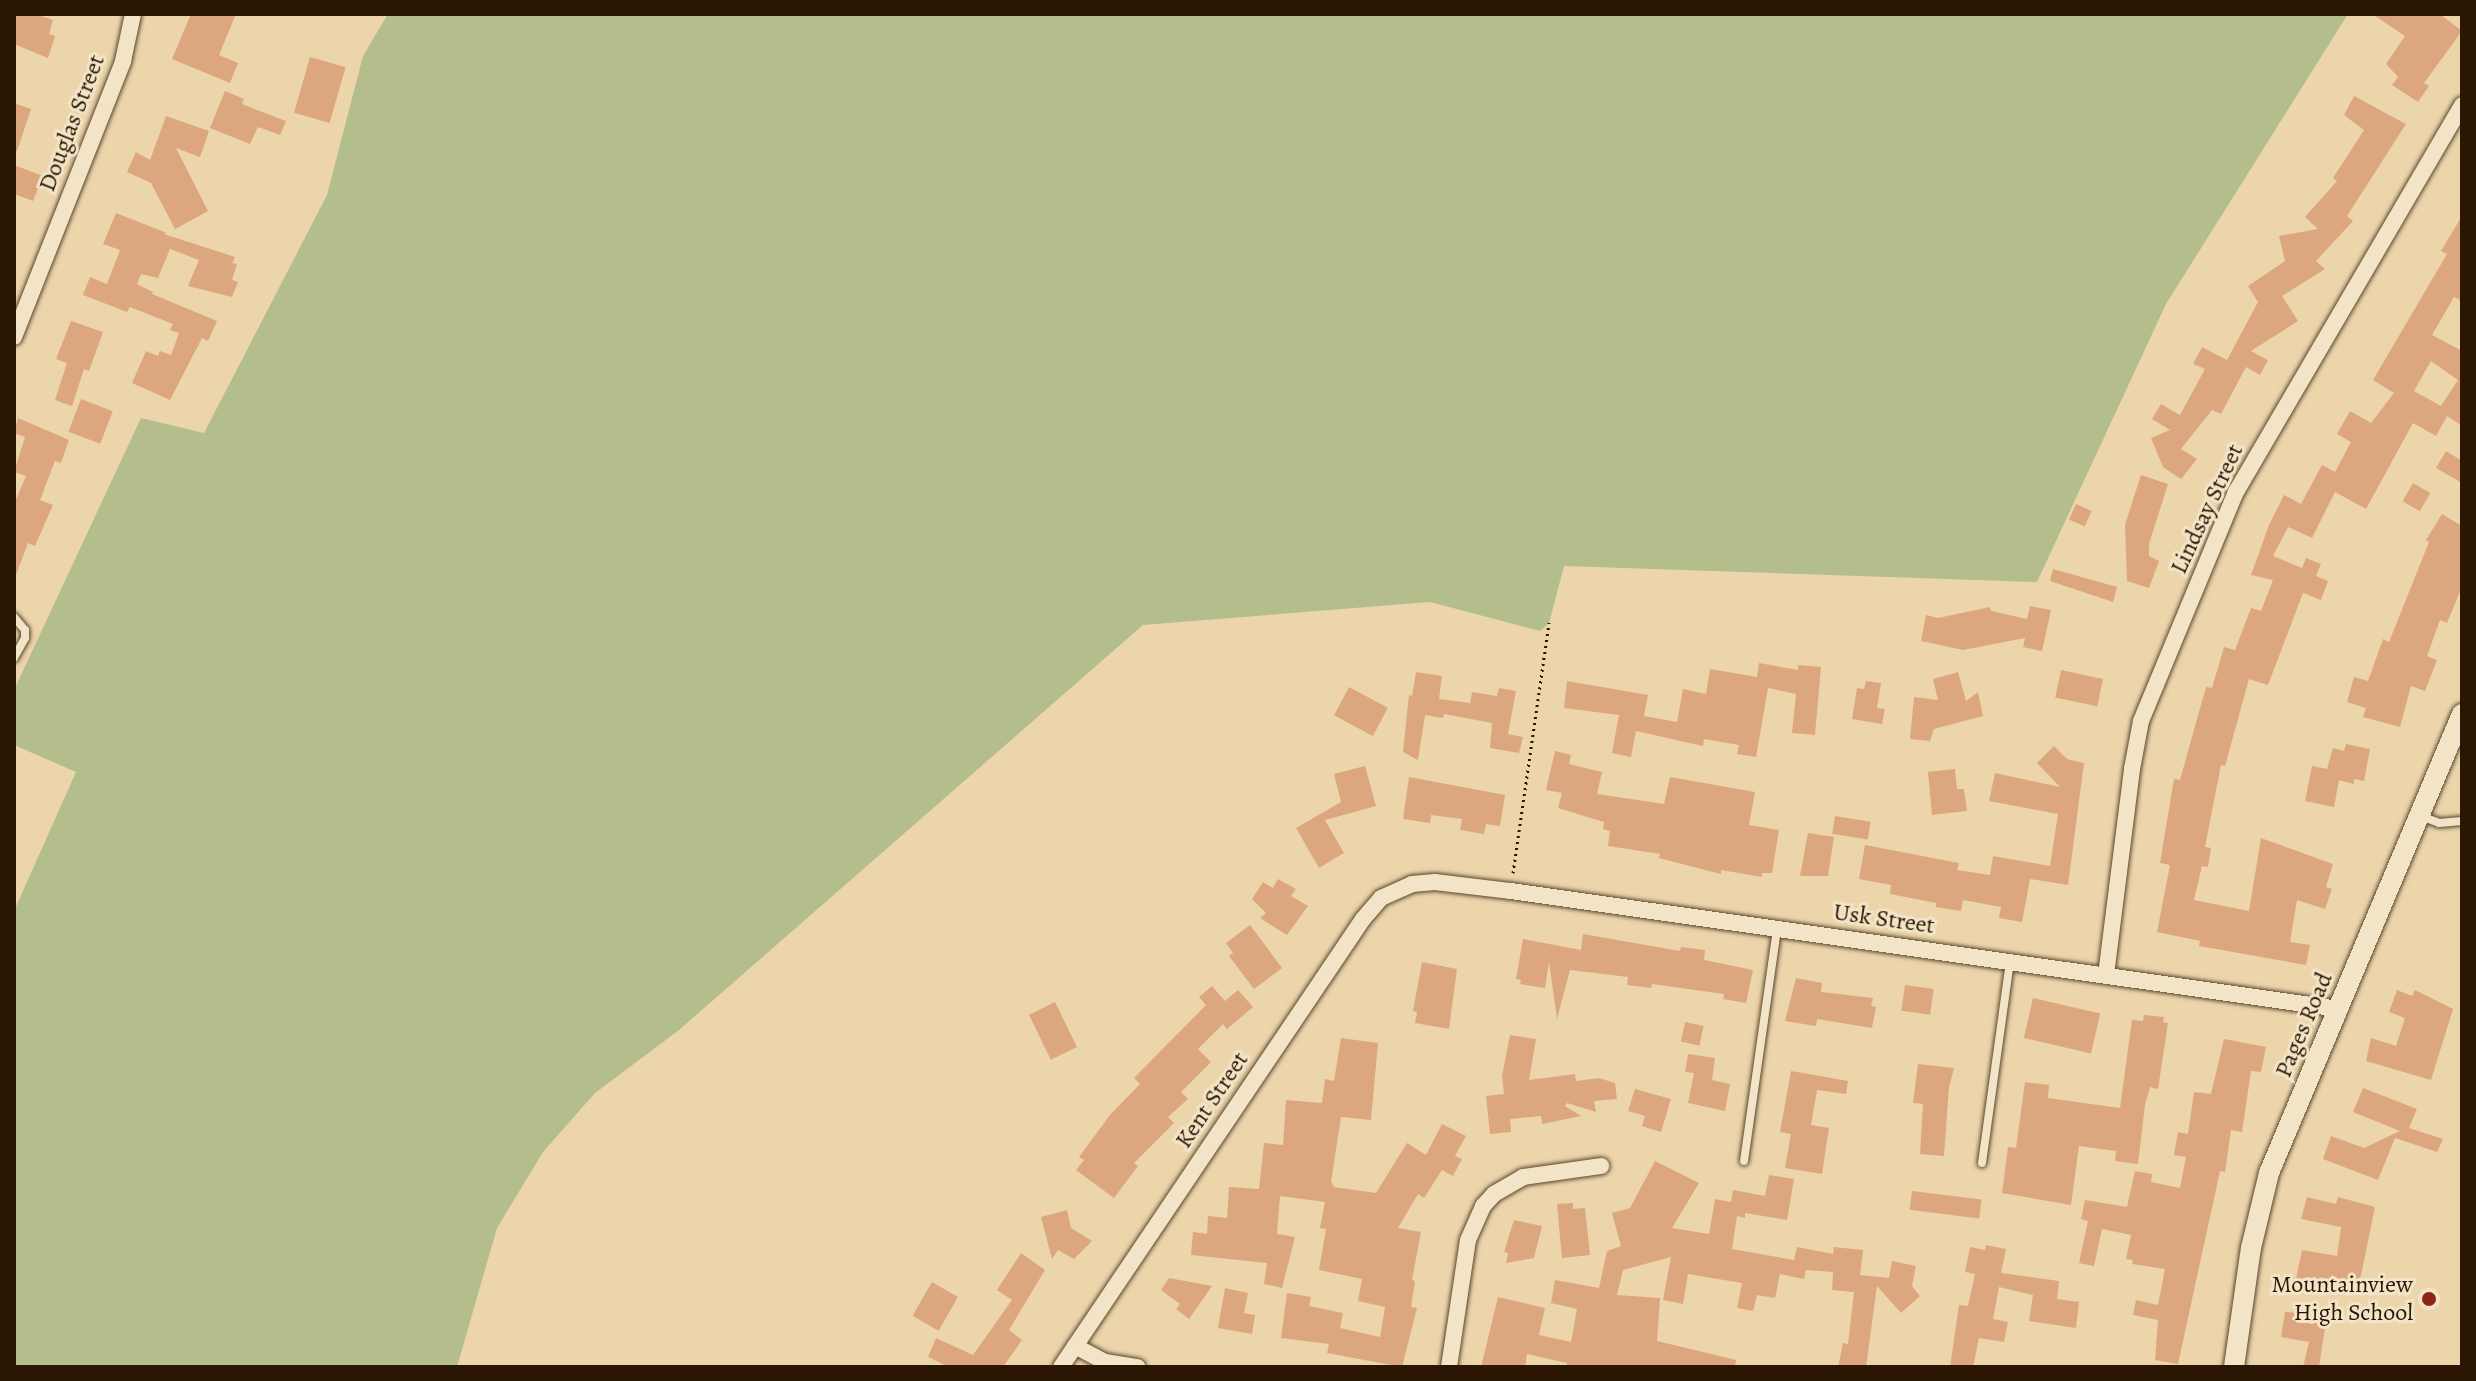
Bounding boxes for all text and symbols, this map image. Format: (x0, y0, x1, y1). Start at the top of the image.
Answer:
street label: Douglas Street (33, 50, 111, 196)
street label: Lindsay Street (2164, 440, 2250, 578)
street label: Usk Street (1832, 898, 1936, 940)
street label: Pages Road (2269, 968, 2339, 1082)
street label: Kent Street (1169, 1046, 1255, 1154)
place label: Mountainview High School (2271, 1271, 2413, 1327)
marker: Mountainview High School (2420, 1290, 2438, 1308)

